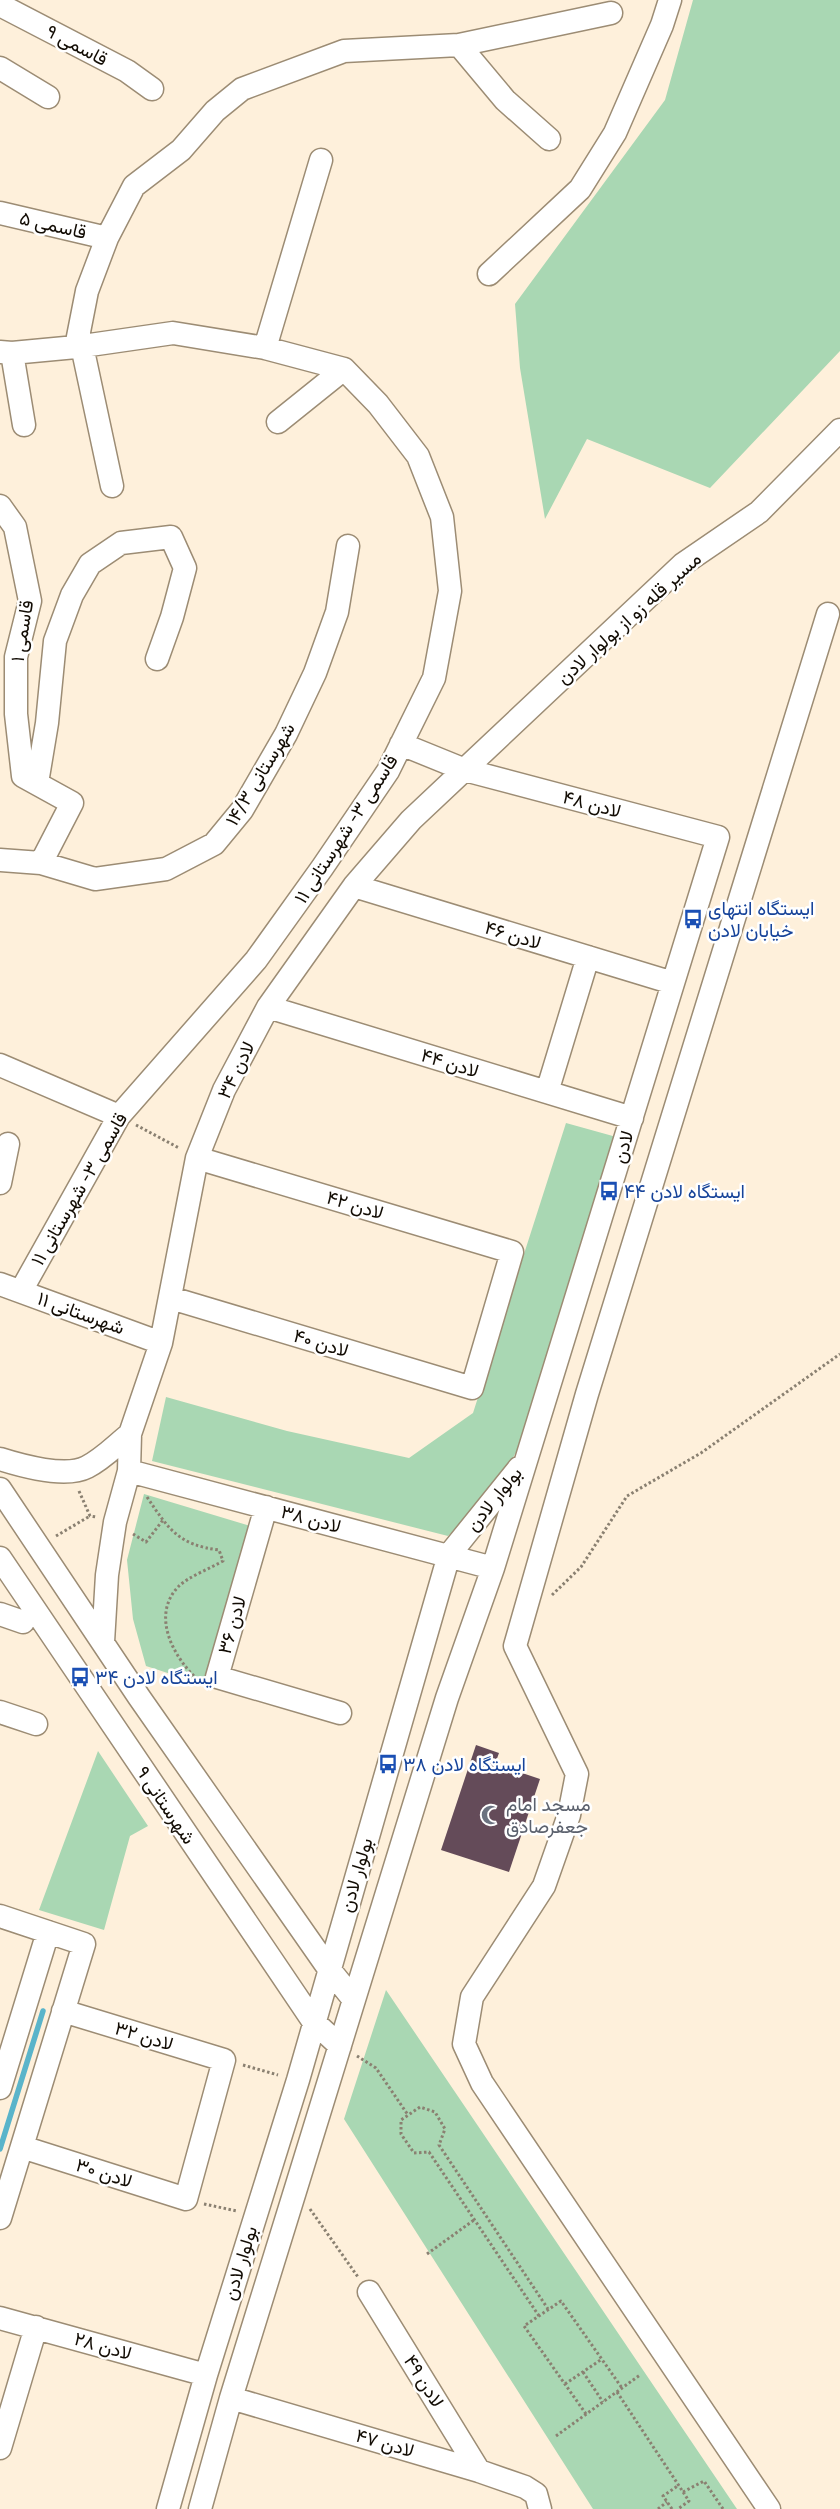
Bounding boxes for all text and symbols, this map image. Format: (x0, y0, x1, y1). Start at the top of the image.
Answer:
street label: قاسمی ۹ (42, 19, 112, 71)
street label: قاسمی ۵ (17, 206, 89, 244)
street label: مسیر قله زو از بولوار لادن (552, 547, 706, 689)
street label: قاسمی ۱ (6, 598, 38, 664)
street label: شهرستانی ۱۴/۳ (220, 718, 300, 830)
street label: قاسمی ۳- شهرستانی ۱۱ (289, 750, 403, 908)
street label: لادن ۴۸ (560, 785, 624, 823)
place label: ایستگاه انتهای خیابان لادن (708, 897, 814, 942)
bus stop icon: ایستگاه انتهای خیابان لادن (682, 908, 704, 930)
street label: لادن ۴۶ (482, 916, 544, 954)
street label: لادن ۳۴ (212, 1038, 260, 1102)
street label: لادن ۴۴ (418, 1043, 482, 1083)
street label: قاسمی ۳- شهرستانی ۱۱ (26, 1108, 132, 1270)
street label: لادن (607, 1128, 639, 1166)
bus stop icon: ایستگاه لادن ۴۴ (598, 1180, 620, 1202)
place label: ایستگاه لادن ۴۴ (624, 1180, 745, 1203)
street label: لادن ۴۲ (324, 1185, 386, 1225)
street label: شهرستانی ۱۱ (34, 1287, 128, 1339)
street label: لادن ۴۰ (291, 1324, 351, 1362)
street label: بولوار لادن (461, 1462, 527, 1536)
street label: لادن ۳۸ (278, 1500, 344, 1538)
street label: لادن ۳۶ (213, 1593, 251, 1657)
bus stop icon: ایستگاه لادن ۳۴ (69, 1666, 91, 1688)
place label: ایستگاه لادن ۳۴ (95, 1666, 218, 1689)
bus stop icon: ایستگاه لادن ۳۸ (377, 1753, 399, 1775)
place label: ایستگاه لادن ۳۸ (403, 1753, 526, 1776)
street label: شهرستانی ۹ (132, 1762, 200, 1848)
place label: مسجد امام جعفرصادق (506, 1793, 591, 1838)
mosque icon: مسجد امام جعفرصادق (480, 1804, 502, 1826)
street label: بولوار لادن (334, 1835, 378, 1915)
street label: لادن ۳۲ (112, 2016, 176, 2056)
street label: لادن ۳۰ (73, 2153, 135, 2193)
street label: بولوار لادن (218, 2223, 262, 2303)
street label: لادن ۲۸ (72, 2327, 134, 2365)
street label: لادن ۴۹ (399, 2351, 449, 2411)
street label: لادن ۴۷ (353, 2424, 417, 2462)

